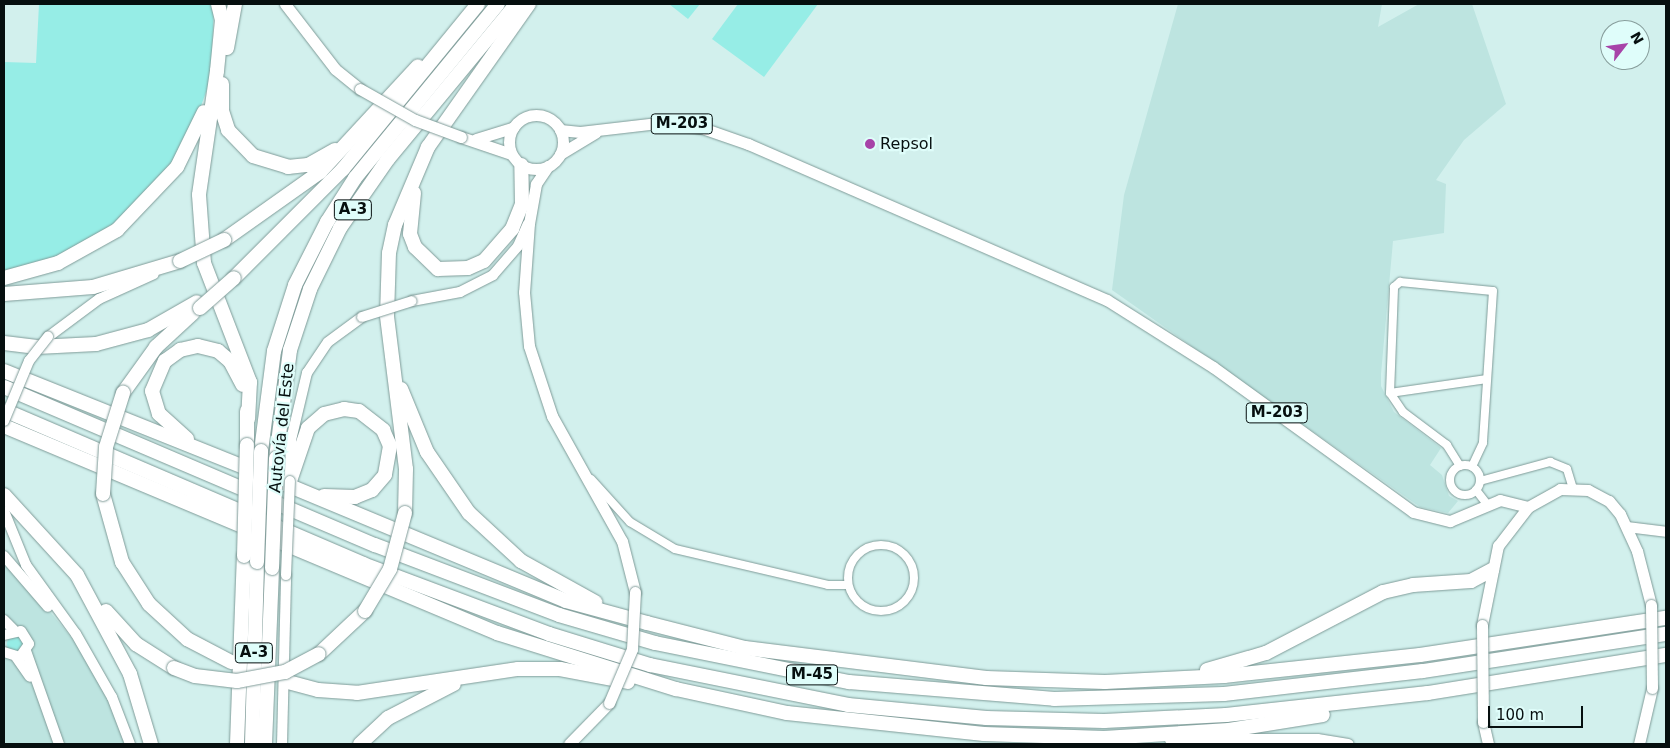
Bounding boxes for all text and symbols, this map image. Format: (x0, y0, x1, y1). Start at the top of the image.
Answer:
north arrow (1600, 20, 1650, 70)
text: N (1627, 29, 1647, 47)
road number: M-203 (651, 112, 713, 136)
place label: Repsol (880, 134, 933, 154)
marker: Repsol (864, 138, 876, 150)
road number: A-3 (333, 198, 373, 222)
street label: Autovía del Este (266, 362, 298, 494)
road number: M-203 (1246, 400, 1308, 426)
road number: A-3 (234, 640, 274, 666)
road number: M-45 (786, 662, 838, 688)
scale bar (1490, 696, 1585, 728)
text: 100 m (1496, 706, 1544, 724)

